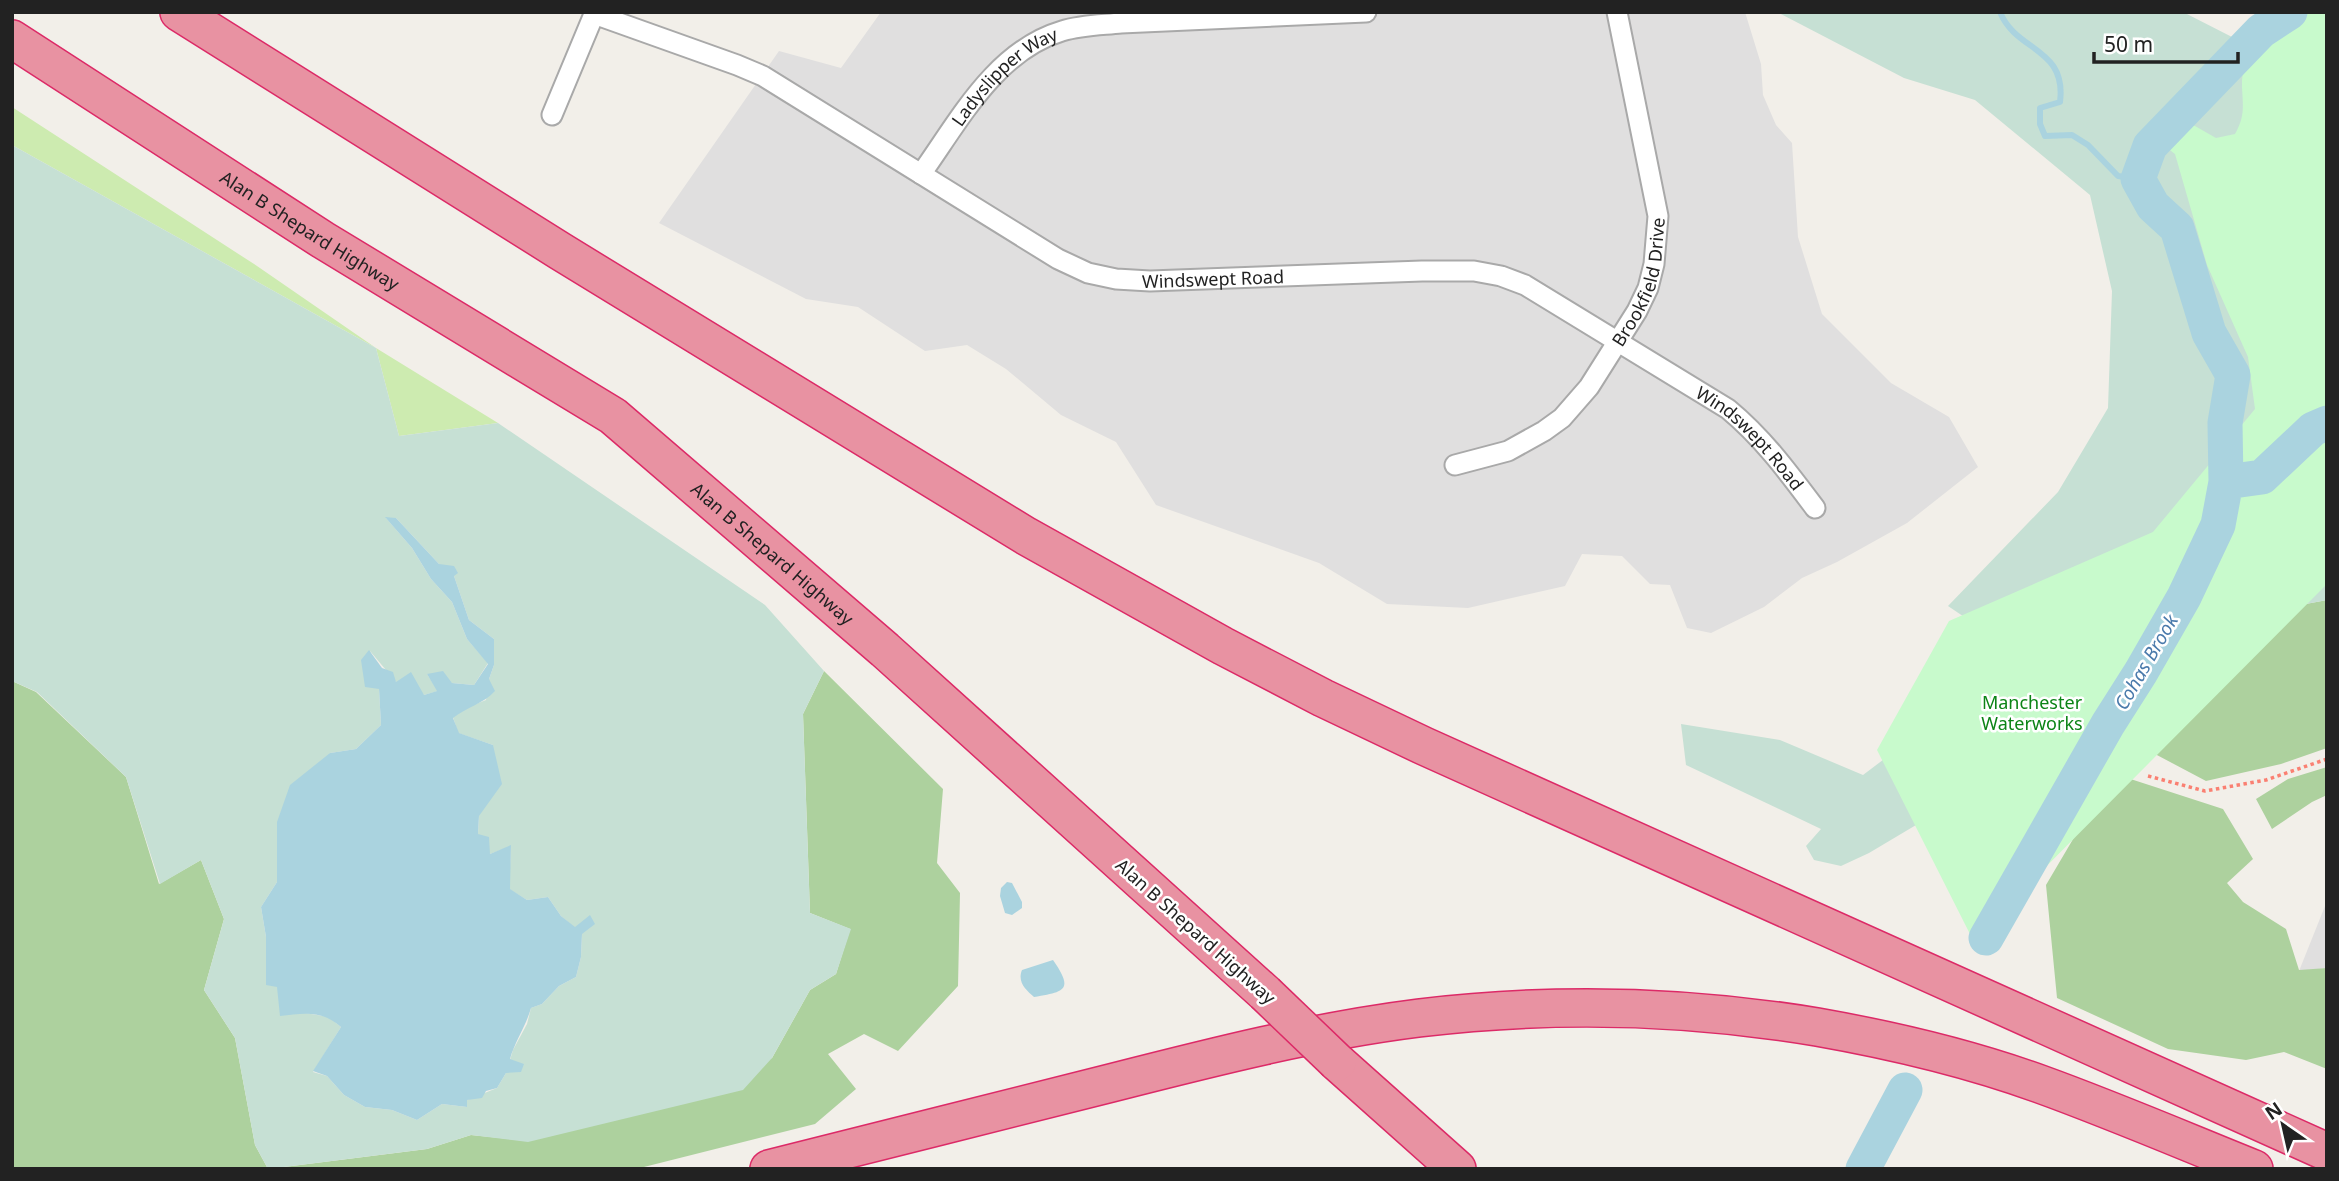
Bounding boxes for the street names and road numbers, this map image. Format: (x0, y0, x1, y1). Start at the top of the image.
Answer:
street label: Ladyslipper Way (946, 21, 1061, 131)
street label: Alan B Shepard Highway (216, 165, 405, 296)
street label: Brookfield Drive (1606, 217, 1670, 351)
street label: Windswept Road (1142, 264, 1284, 293)
street label: Windswept Road (1692, 380, 1809, 495)
street label: Alan B Shepard Highway (686, 477, 860, 631)
street label: Alan B Shepard Highway (1111, 853, 1282, 1010)

